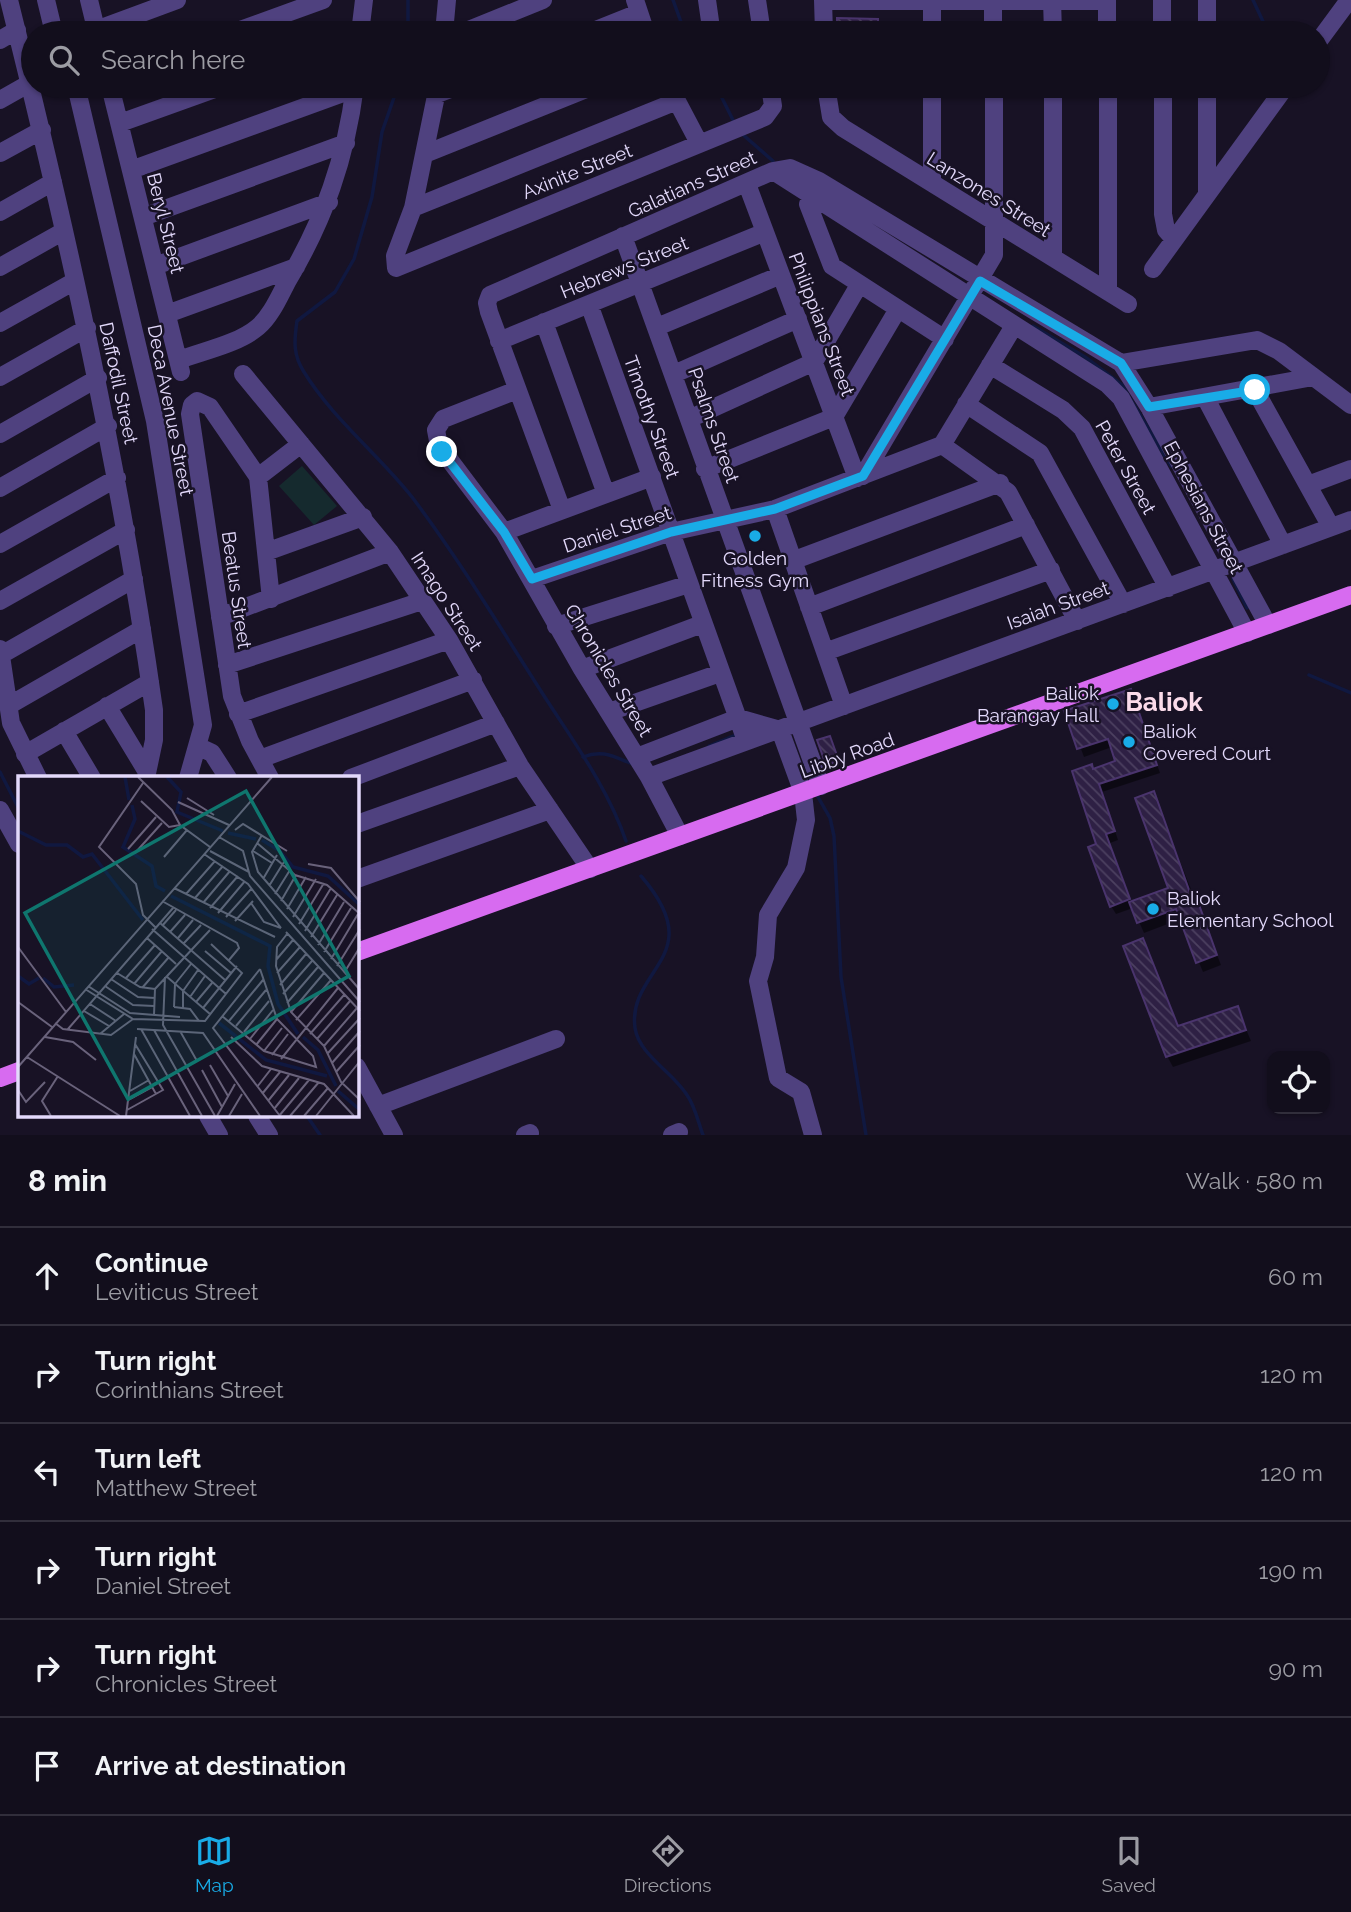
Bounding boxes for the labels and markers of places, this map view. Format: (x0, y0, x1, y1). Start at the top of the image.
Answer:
marker: Golden Fitness Gym (747, 528, 763, 544)
place label: Golden Fitness Gym (701, 547, 809, 591)
place label: Baliok Barangay Hall (977, 682, 1100, 726)
marker: Baliok Barangay Hall (1105, 696, 1121, 712)
place label: Baliok Covered Court (1143, 720, 1271, 764)
marker: Baliok Covered Court (1121, 734, 1137, 750)
place label: Baliok Elementary School (1167, 887, 1334, 931)
marker: Baliok Elementary School (1145, 901, 1161, 917)

